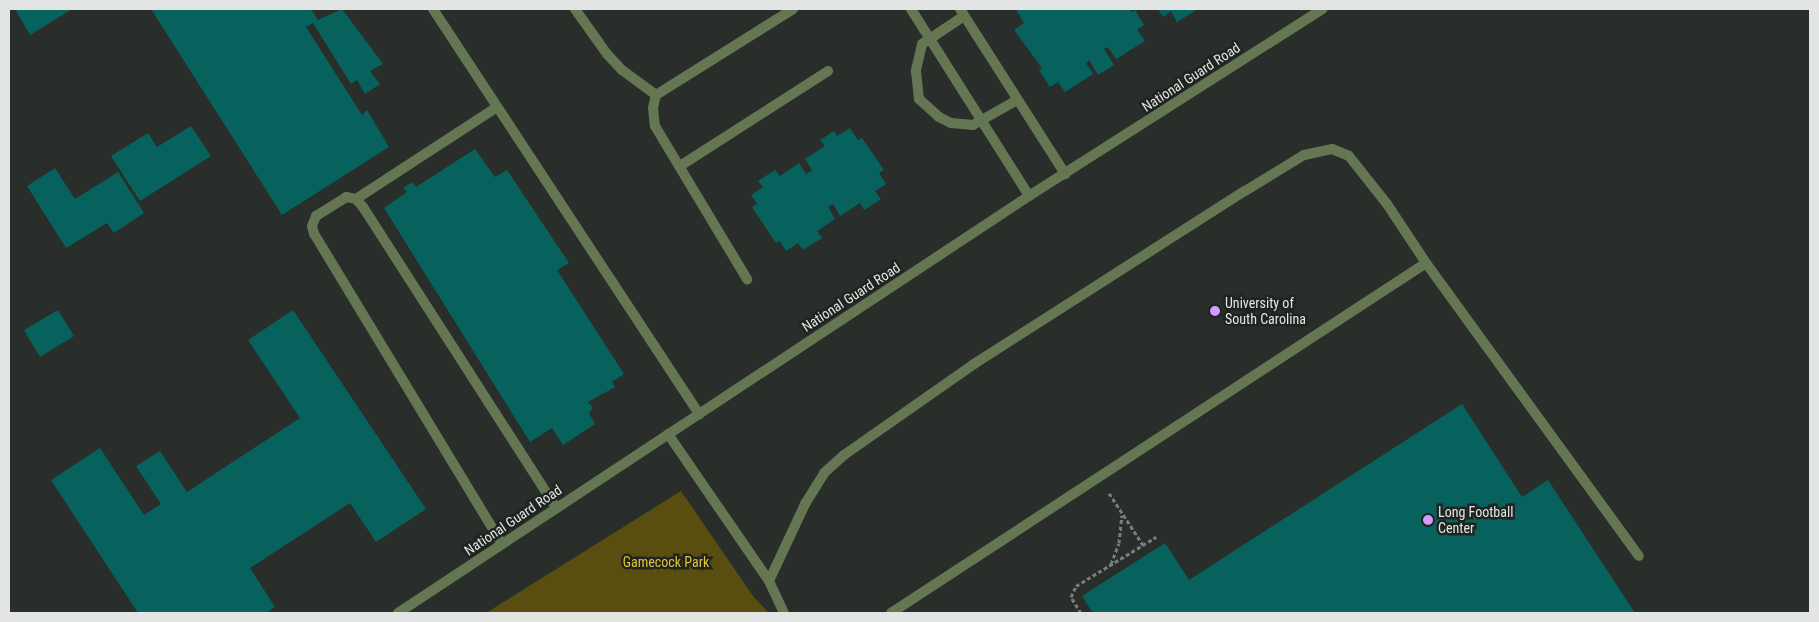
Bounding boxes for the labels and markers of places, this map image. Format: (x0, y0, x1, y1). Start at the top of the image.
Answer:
place label: University of South Carolina (1225, 295, 1306, 328)
marker: University of South Carolina (1209, 305, 1221, 317)
place label: Long Football Center (1438, 504, 1513, 536)
marker: Long Football Center (1422, 514, 1434, 526)

